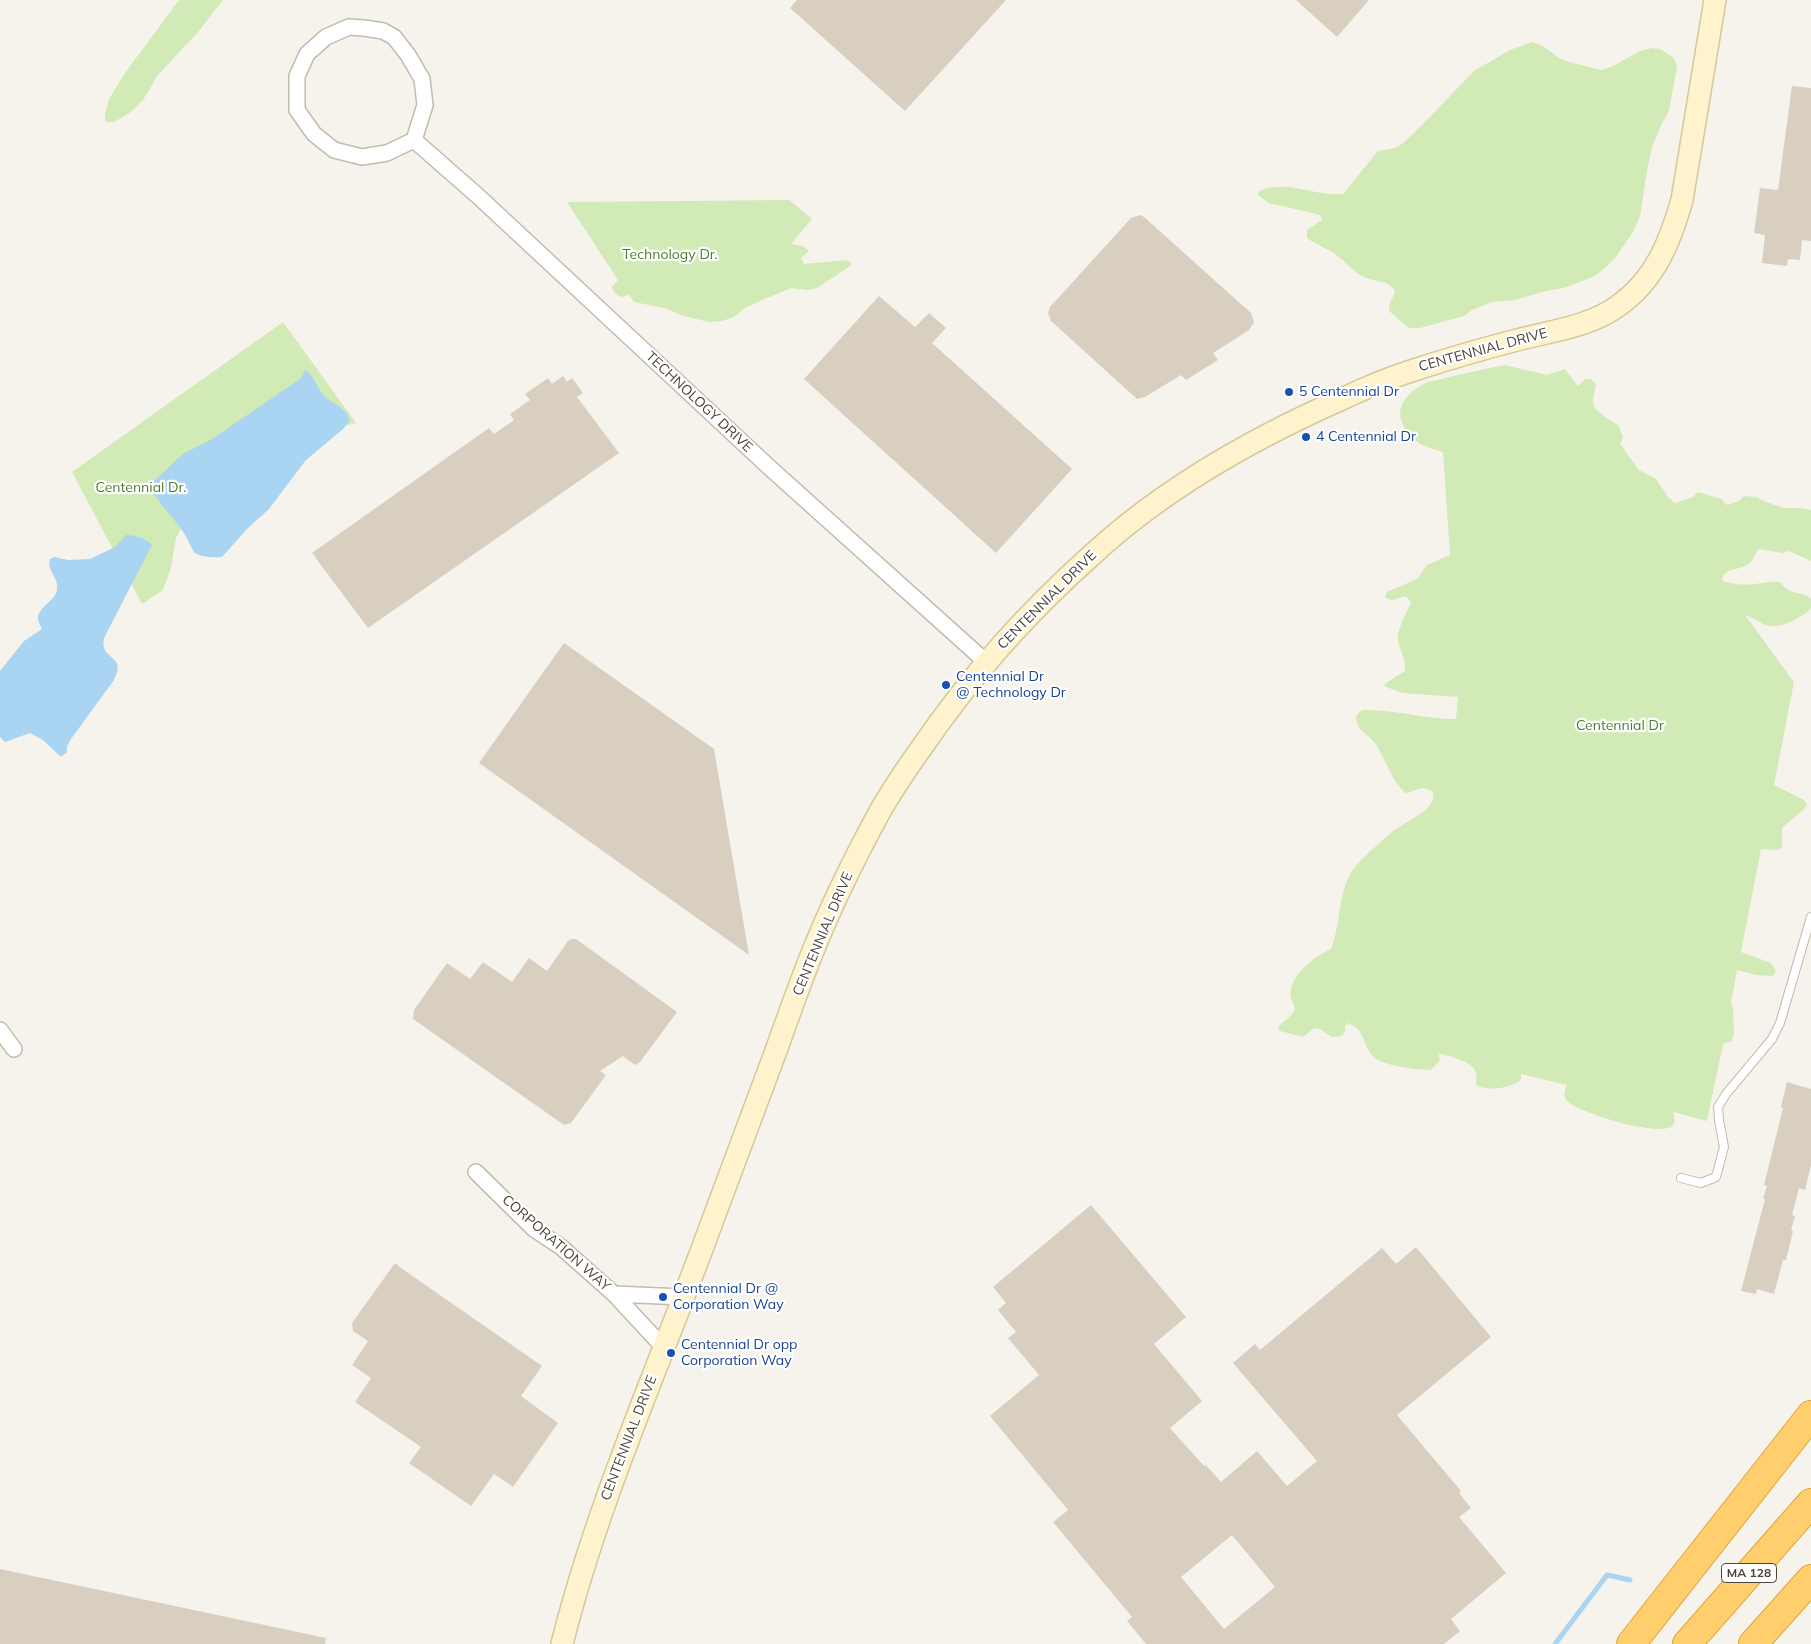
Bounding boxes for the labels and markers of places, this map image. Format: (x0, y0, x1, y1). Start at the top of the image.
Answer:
place label: 5 Centennial Dr (1299, 384, 1399, 400)
marker: 5 Centennial Dr (1283, 386, 1295, 398)
place label: 4 Centennial Dr (1316, 429, 1416, 445)
marker: 4 Centennial Dr (1300, 431, 1312, 443)
place label: Centennial Dr @ Technology Dr (956, 669, 1066, 702)
marker: Centennial Dr @ Technology Dr (940, 679, 952, 691)
place label: Centennial Dr @ Corporation Way (673, 1281, 784, 1314)
marker: Centennial Dr @ Corporation Way (657, 1291, 669, 1303)
place label: Centennial Dr opp Corporation Way (681, 1337, 797, 1370)
marker: Centennial Dr opp Corporation Way (665, 1347, 677, 1359)

